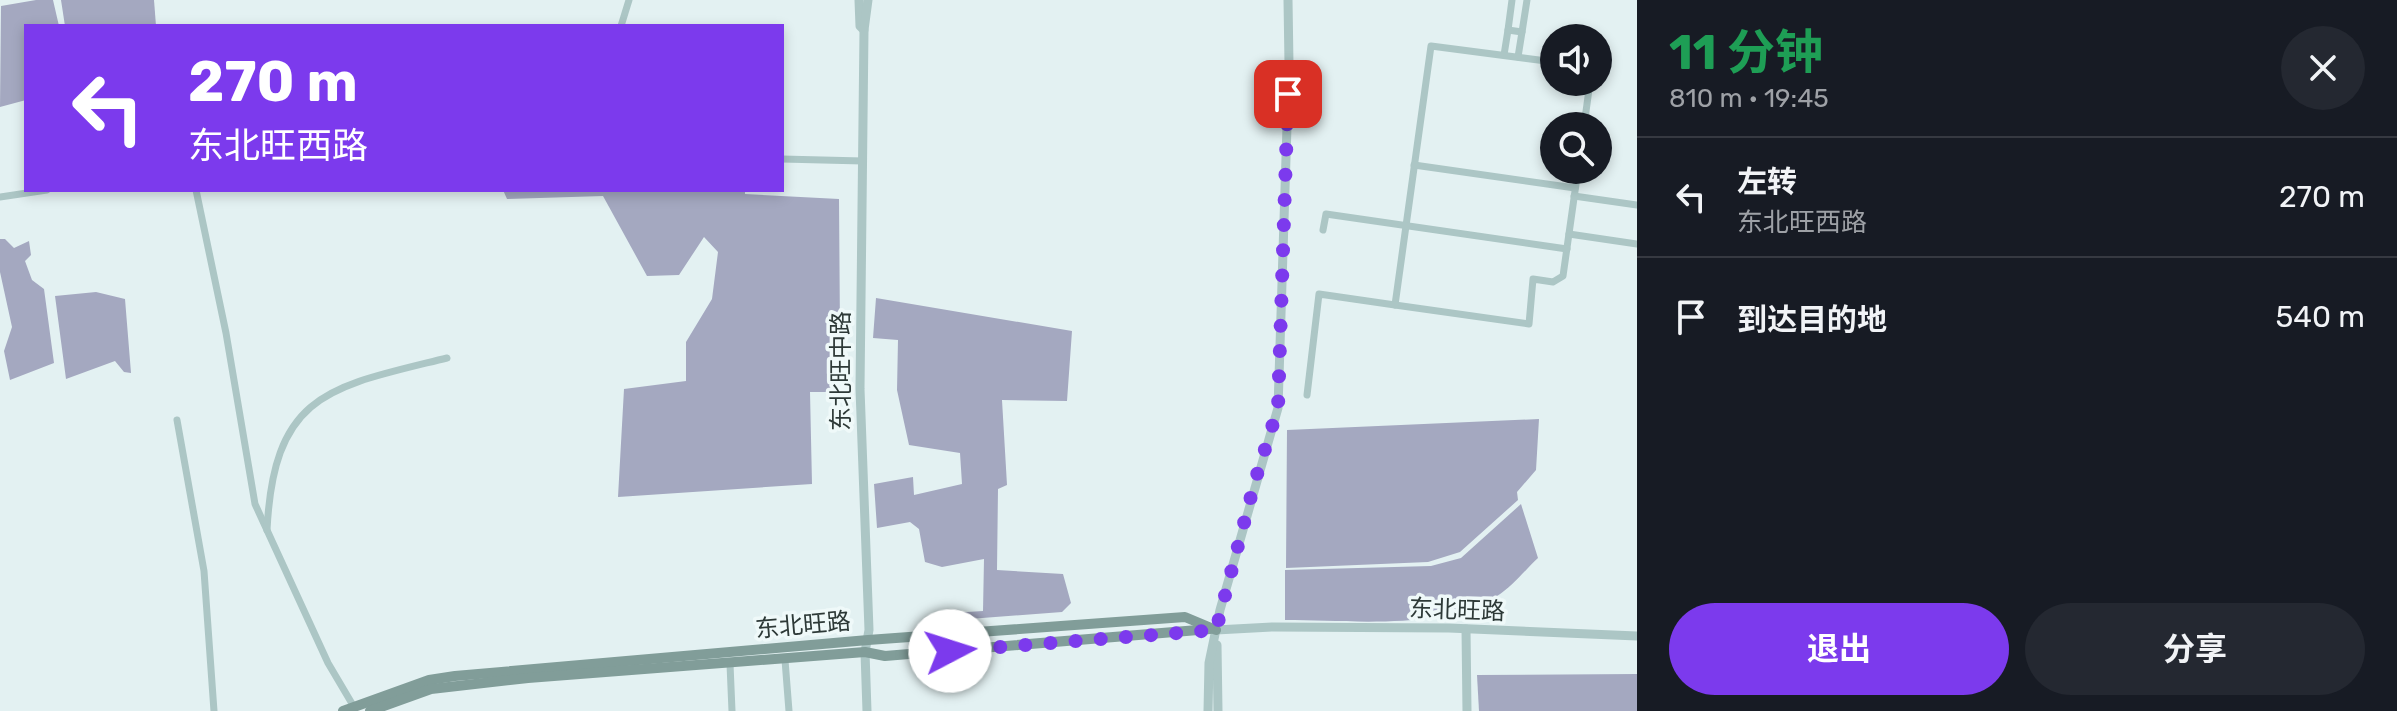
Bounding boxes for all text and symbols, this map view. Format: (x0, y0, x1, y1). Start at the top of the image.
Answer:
map controls (1540, 24, 1612, 184)
button: sound (1540, 24, 1612, 96)
text: 11 分钟 (1669, 24, 1823, 81)
button: close (2281, 26, 2365, 110)
text: 270 m (188, 49, 358, 115)
icon: left (56, 56, 160, 160)
pin (1254, 60, 1322, 128)
icon: arrive (1266, 72, 1310, 116)
text: 810 m · 19:45 (1669, 83, 1829, 114)
button: search (1540, 112, 1612, 184)
text: 东北旺西路 (188, 124, 368, 167)
text: 左转 (1737, 164, 1797, 200)
icon: left (1669, 175, 1713, 219)
text: 270 m (2279, 179, 2365, 215)
text: 东北旺西路 (1737, 207, 1867, 238)
icon: arrive (1669, 295, 1713, 339)
text: 540 m (2275, 299, 2365, 335)
text: 到达目的地 (1737, 302, 1887, 338)
street label: 东北旺中路 (827, 311, 855, 431)
street label: 东北旺路 (1409, 594, 1505, 626)
button: 退出 (1669, 603, 2009, 695)
button: 分享 (2025, 603, 2365, 695)
street label: 东北旺路 (754, 607, 852, 643)
position arrow (908, 609, 992, 693)

